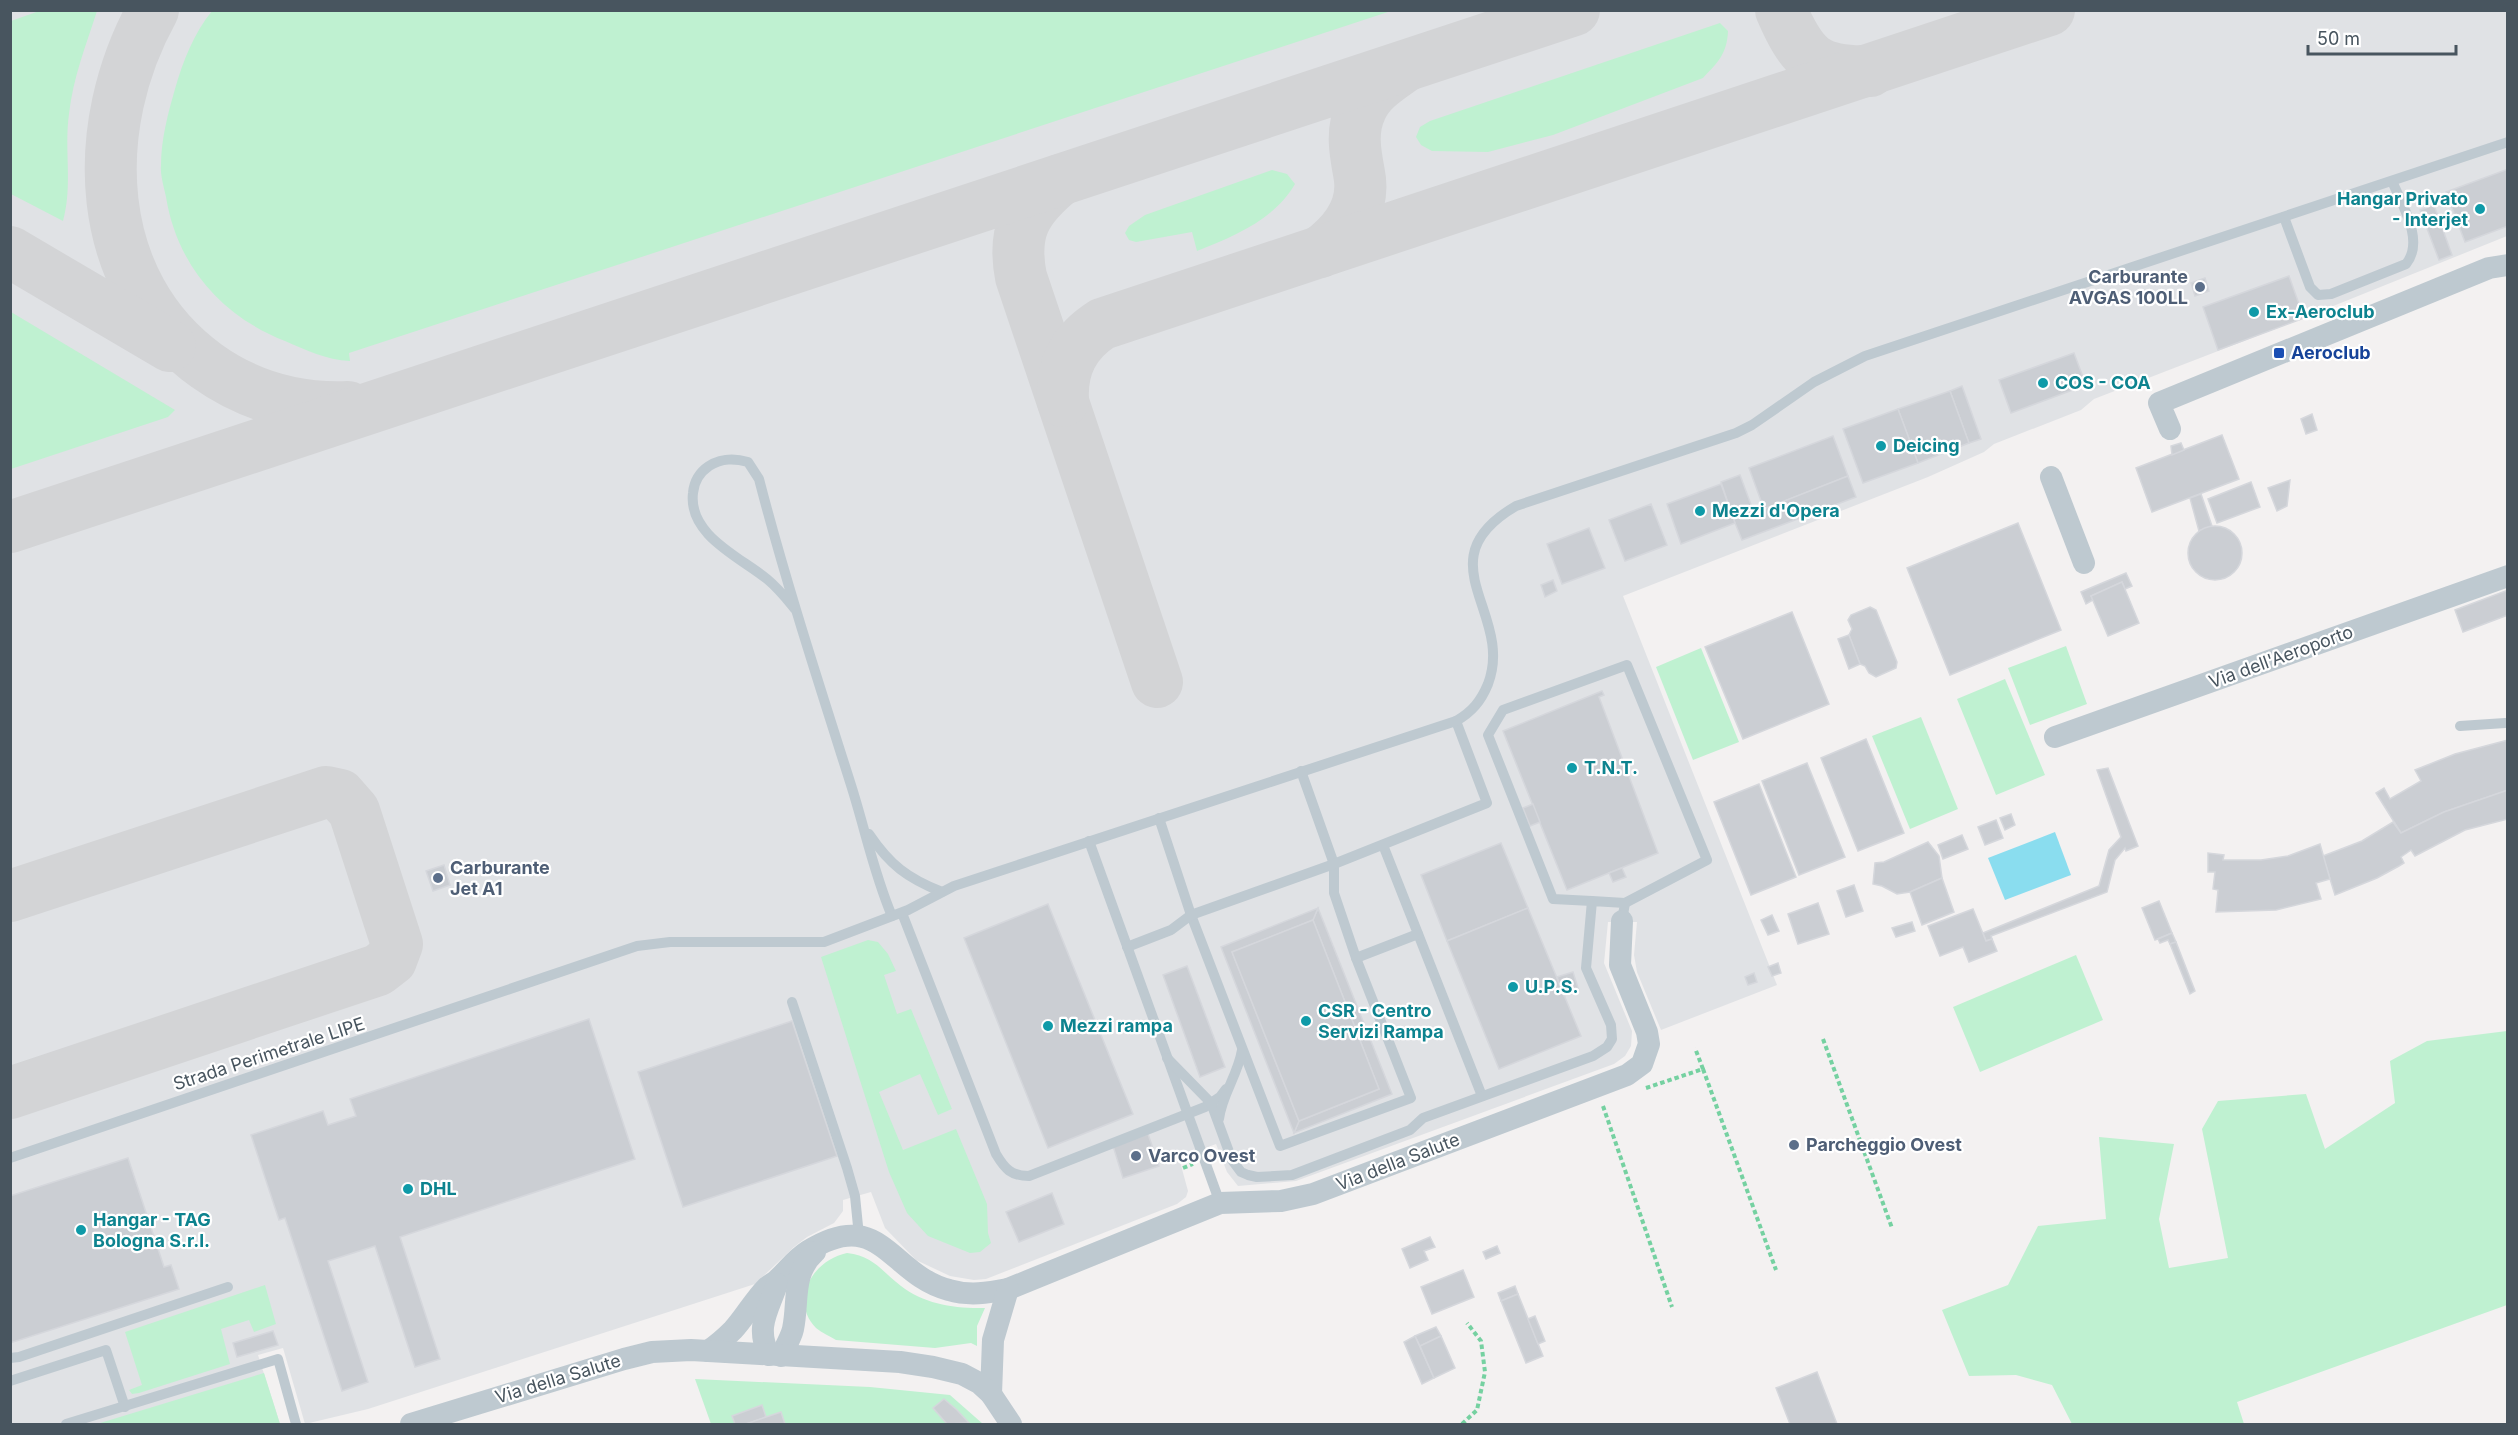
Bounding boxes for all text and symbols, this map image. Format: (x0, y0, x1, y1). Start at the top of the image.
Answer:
scale bar (2308, 18, 2456, 56)
text: 50 m (2317, 28, 2360, 49)
place label: Hangar Privato - Interjet (2337, 188, 2468, 230)
marker: Hangar Privato - Interjet (2473, 202, 2487, 216)
place label: Carburante AVGAS 100LL (2069, 266, 2188, 308)
marker: Carburante AVGAS 100LL (2193, 280, 2207, 294)
place label: Ex-Aeroclub (2266, 301, 2374, 322)
marker: Ex-Aeroclub (2247, 305, 2261, 319)
place label: Aeroclub (2291, 342, 2371, 363)
marker: Aeroclub (2272, 346, 2286, 360)
place label: COS - COA (2055, 372, 2151, 393)
marker: COS - COA (2036, 376, 2050, 390)
place label: Deicing (1893, 435, 1960, 456)
marker: Deicing (1874, 439, 1888, 453)
place label: Mezzi d'Opera (1712, 500, 1840, 521)
marker: Mezzi d'Opera (1693, 504, 1707, 518)
street label: Via dell'Aeroporto (2206, 621, 2356, 692)
place label: T.N.T. (1584, 757, 1638, 778)
marker: T.N.T. (1565, 761, 1579, 775)
place label: Carburante Jet A1 (450, 857, 550, 899)
marker: Carburante Jet A1 (431, 871, 445, 885)
place label: U.P.S. (1525, 976, 1578, 997)
marker: U.P.S. (1506, 980, 1520, 994)
place label: CSR - Centro Servizi Rampa (1318, 1000, 1444, 1042)
street label: Strada Perimetrale LIPE (170, 1013, 367, 1094)
marker: CSR - Centro Servizi Rampa (1299, 1014, 1313, 1028)
place label: Mezzi rampa (1060, 1015, 1173, 1036)
marker: Mezzi rampa (1041, 1019, 1055, 1033)
street label: Via della Salute (1333, 1128, 1462, 1195)
place label: Parcheggio Ovest (1806, 1134, 1962, 1155)
marker: Parcheggio Ovest (1787, 1138, 1801, 1152)
place label: Varco Ovest (1148, 1145, 1256, 1166)
marker: Varco Ovest (1129, 1149, 1143, 1163)
place label: DHL (420, 1178, 457, 1199)
marker: DHL (401, 1182, 415, 1196)
place label: Hangar - TAG Bologna S.r.l. (93, 1209, 211, 1251)
marker: Hangar - TAG Bologna S.r.l. (74, 1223, 88, 1237)
street label: Via della Salute (493, 1349, 623, 1408)

